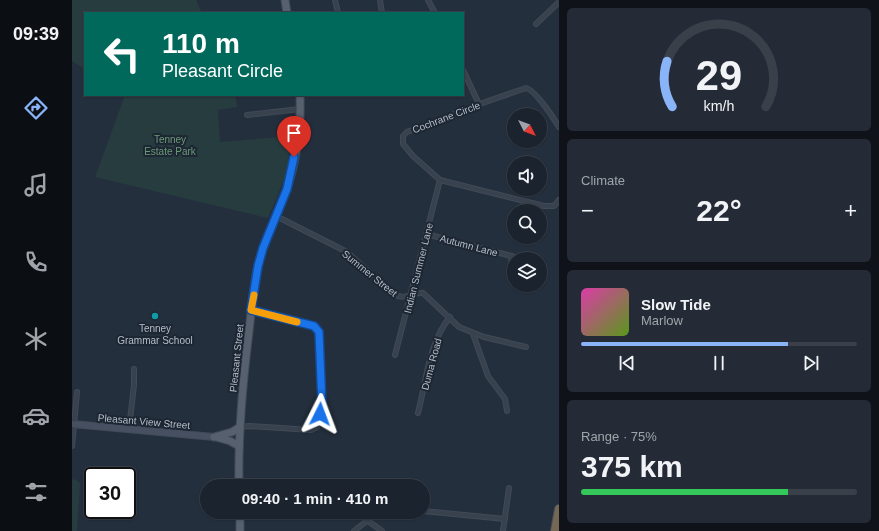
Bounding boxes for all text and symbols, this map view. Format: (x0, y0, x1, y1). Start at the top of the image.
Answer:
text: 09:39 (13, 24, 59, 44)
icon: left (96, 28, 148, 80)
text: 110 m (162, 28, 240, 59)
text: 29 (696, 52, 742, 99)
text: Pleasant Circle (162, 61, 283, 81)
icon: directions (22, 94, 50, 122)
text: km/h (704, 98, 735, 114)
street label: Cochrane Circle (411, 99, 482, 135)
north arrow (507, 108, 547, 148)
map controls (507, 108, 547, 292)
pin (277, 116, 311, 157)
icon: arrive (283, 122, 305, 144)
park label: Tenney Estate Park (144, 134, 197, 157)
button: sound (507, 156, 547, 196)
icon: music (22, 171, 50, 199)
text: Climate (581, 173, 625, 188)
text: 22° (696, 194, 742, 227)
text: − (581, 198, 594, 223)
text: + (844, 198, 857, 223)
button: search (507, 204, 547, 244)
street label: Indian Summer Lane (402, 221, 435, 314)
street label: Autumn Lane (439, 232, 499, 259)
icon: phone (22, 248, 50, 276)
street label: Summer Street (340, 248, 399, 299)
button: layers (507, 252, 547, 292)
text: Slow Tide (641, 296, 711, 313)
marker: Tenney Grammar School (150, 311, 160, 321)
text: Marlow (641, 313, 683, 328)
place label: Tenney Grammar School (117, 323, 193, 346)
street label: Pleasant Street (227, 323, 246, 393)
icon: climate (22, 325, 50, 353)
street label: Duma Road (419, 337, 444, 391)
icon: previous (616, 352, 638, 374)
icon: pause (708, 352, 730, 374)
icon: next (800, 352, 822, 374)
position arrow (299, 393, 341, 435)
icon: car (22, 402, 50, 430)
street label: Pleasant View Street (97, 412, 191, 431)
text: Range · 75% (581, 429, 657, 444)
text: 375 km (581, 450, 683, 483)
speed limit sign: 30 (84, 467, 136, 519)
icon: filters (22, 478, 50, 506)
text: 09:40 · 1 min · 410 m (242, 490, 388, 507)

